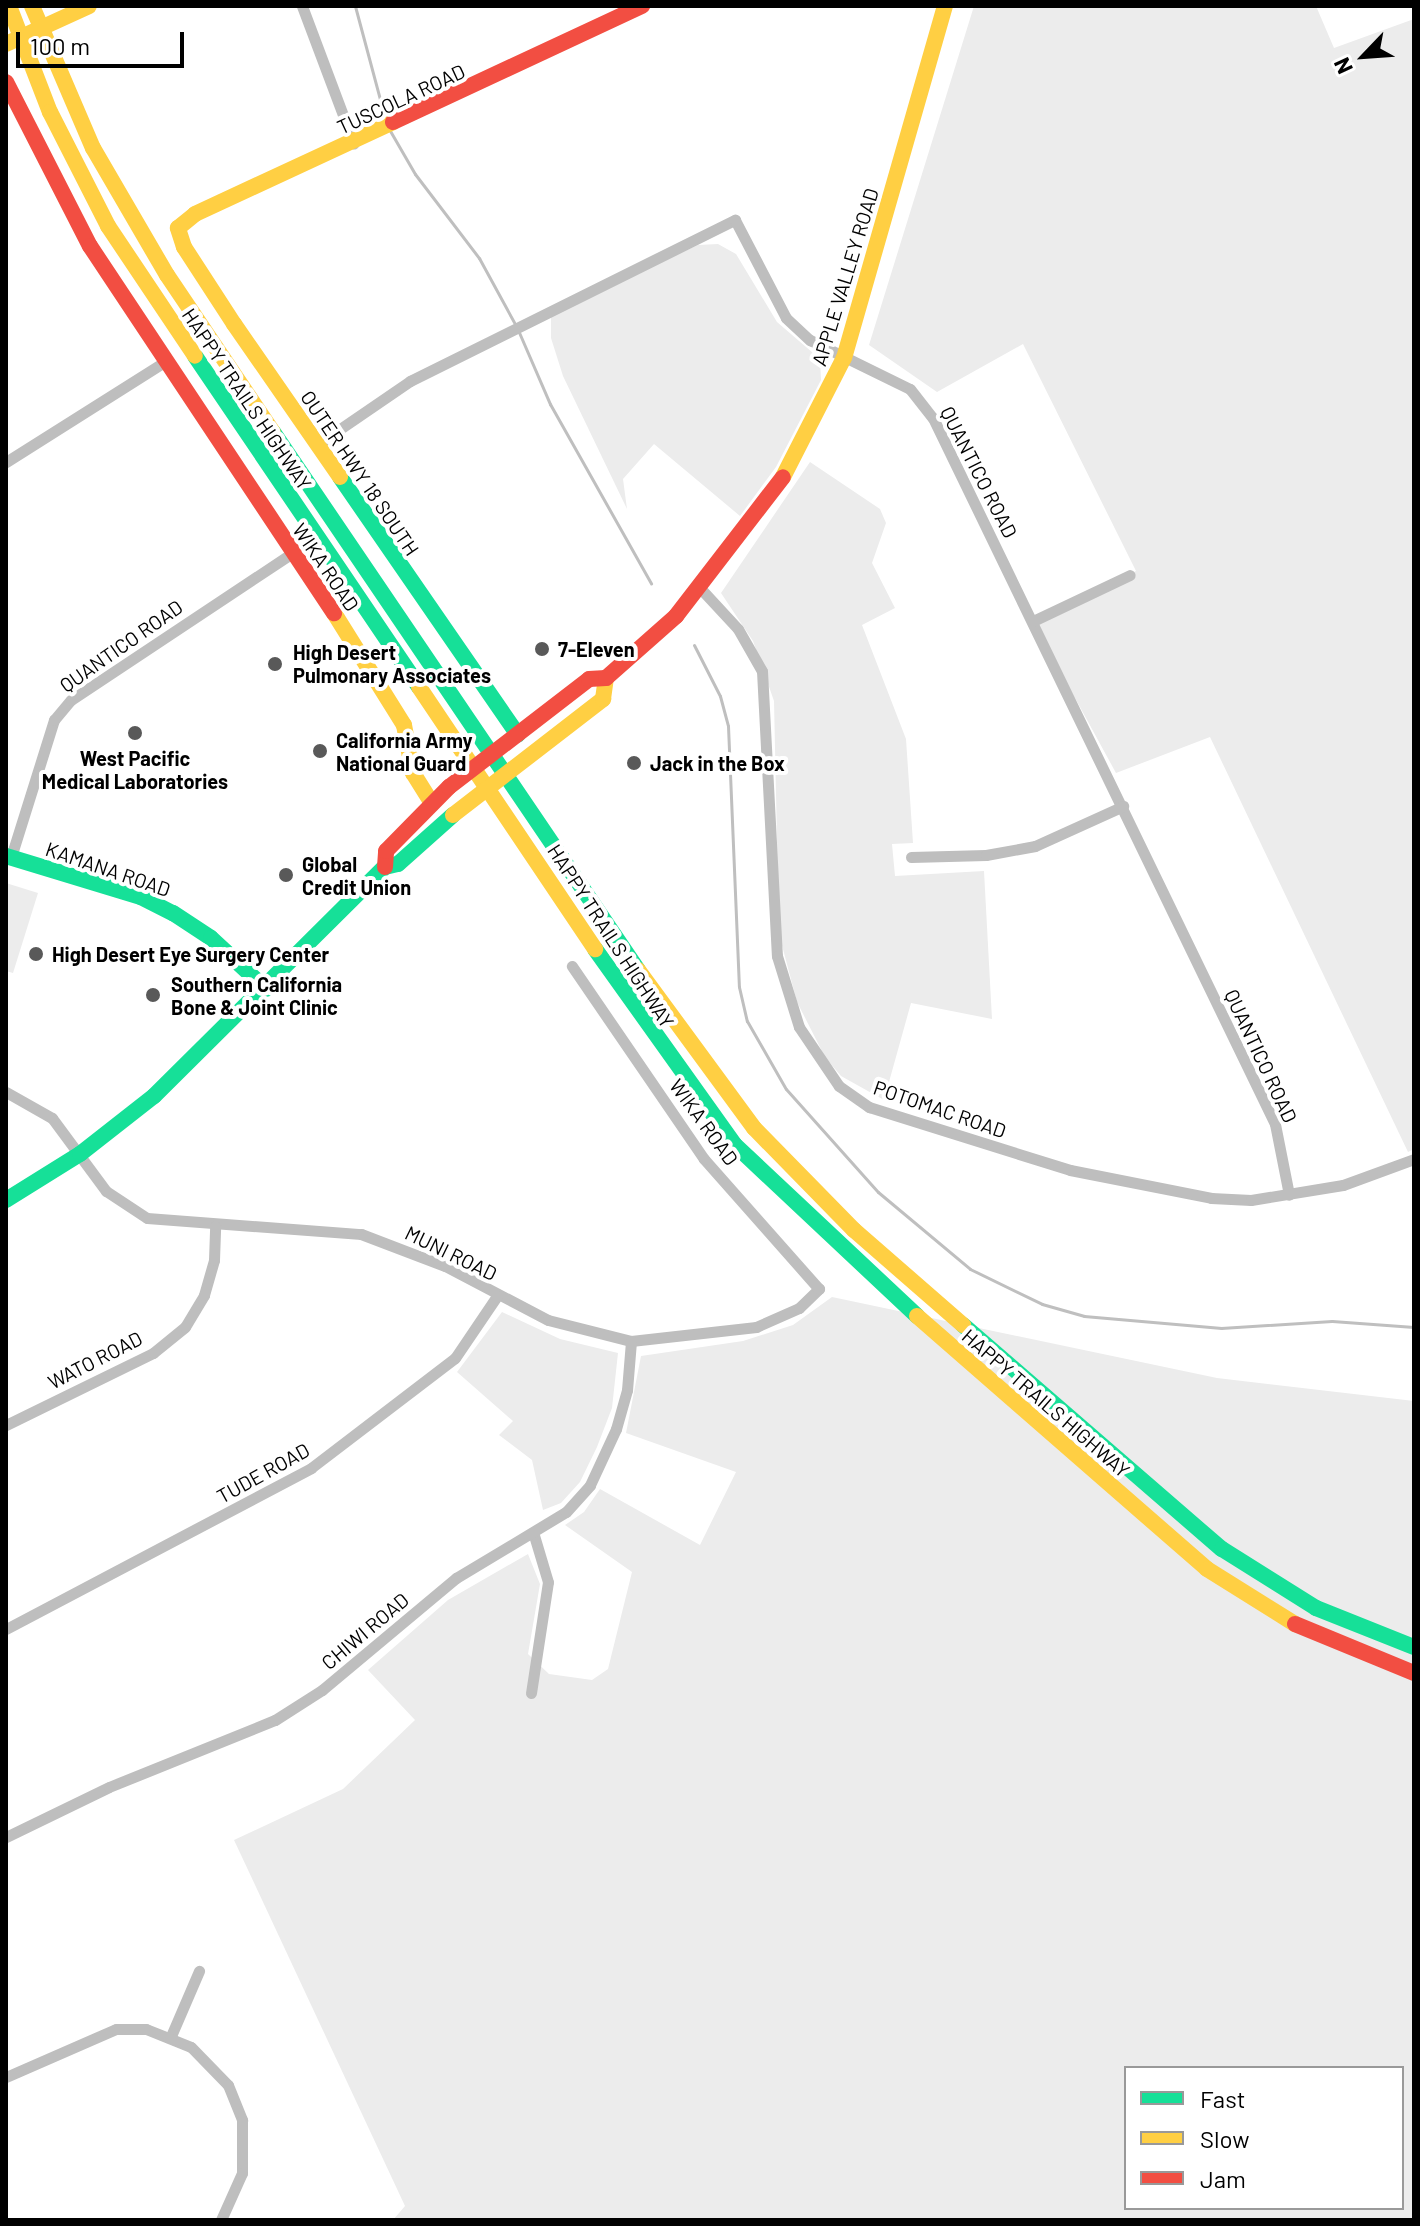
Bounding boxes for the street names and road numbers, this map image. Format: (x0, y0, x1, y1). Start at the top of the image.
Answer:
street label: TUSCOLA ROAD (333, 59, 469, 139)
street label: APPLE VALLEY ROAD (807, 185, 883, 369)
street label: HAPPY TRAILS HIGHWAY (177, 304, 317, 494)
street label: OUTER HWY 18 SOUTH (296, 386, 424, 560)
street label: QUANTICO ROAD (936, 402, 1022, 542)
street label: WIKA ROAD (288, 519, 364, 615)
street label: QUANTICO ROAD (55, 595, 187, 697)
street label: KAMANA ROAD (43, 836, 173, 902)
street label: HAPPY TRAILS HIGHWAY (543, 840, 679, 1032)
street label: QUANTICO ROAD (1220, 986, 1302, 1126)
street label: WIKA ROAD (665, 1074, 743, 1170)
street label: POTOMAC ROAD (871, 1075, 1009, 1143)
street label: MUNI ROAD (401, 1220, 501, 1286)
street label: HAPPY TRAILS HIGHWAY (957, 1324, 1135, 1482)
street label: WATO ROAD (44, 1326, 146, 1394)
street label: TUDE ROAD (213, 1438, 313, 1508)
street label: CHIWI ROAD (317, 1588, 413, 1674)

